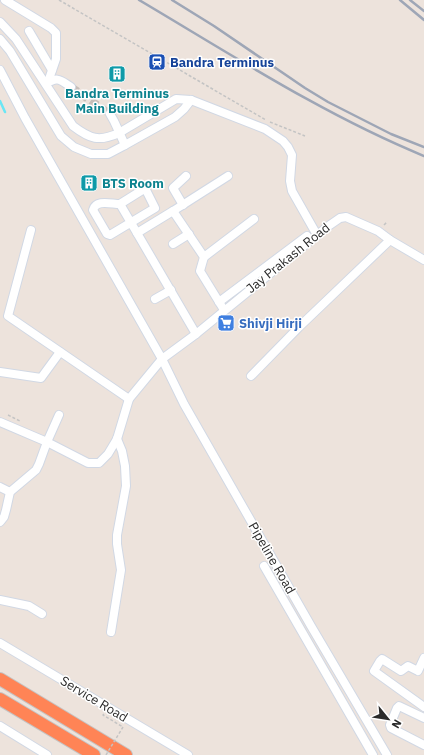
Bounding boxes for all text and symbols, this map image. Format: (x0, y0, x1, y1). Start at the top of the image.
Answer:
station icon: Bandra Terminus (147, 52, 167, 72)
place label: Bandra Terminus (170, 54, 274, 71)
building icon: Bandra Terminus Main Building (107, 64, 127, 84)
place label: Bandra Terminus Main Building (65, 85, 169, 117)
building icon: BTS Room (79, 173, 99, 193)
place label: BTS Room (102, 175, 164, 192)
street label: Jay Prakash Road (243, 219, 333, 297)
supermarket icon: Shivji Hirji (216, 313, 236, 333)
place label: Shivji Hirji (239, 315, 302, 332)
street label: Pipeline Road (245, 519, 299, 597)
street label: Service Road (57, 672, 131, 726)
north arrow (368, 699, 408, 739)
text: N (389, 717, 405, 731)

